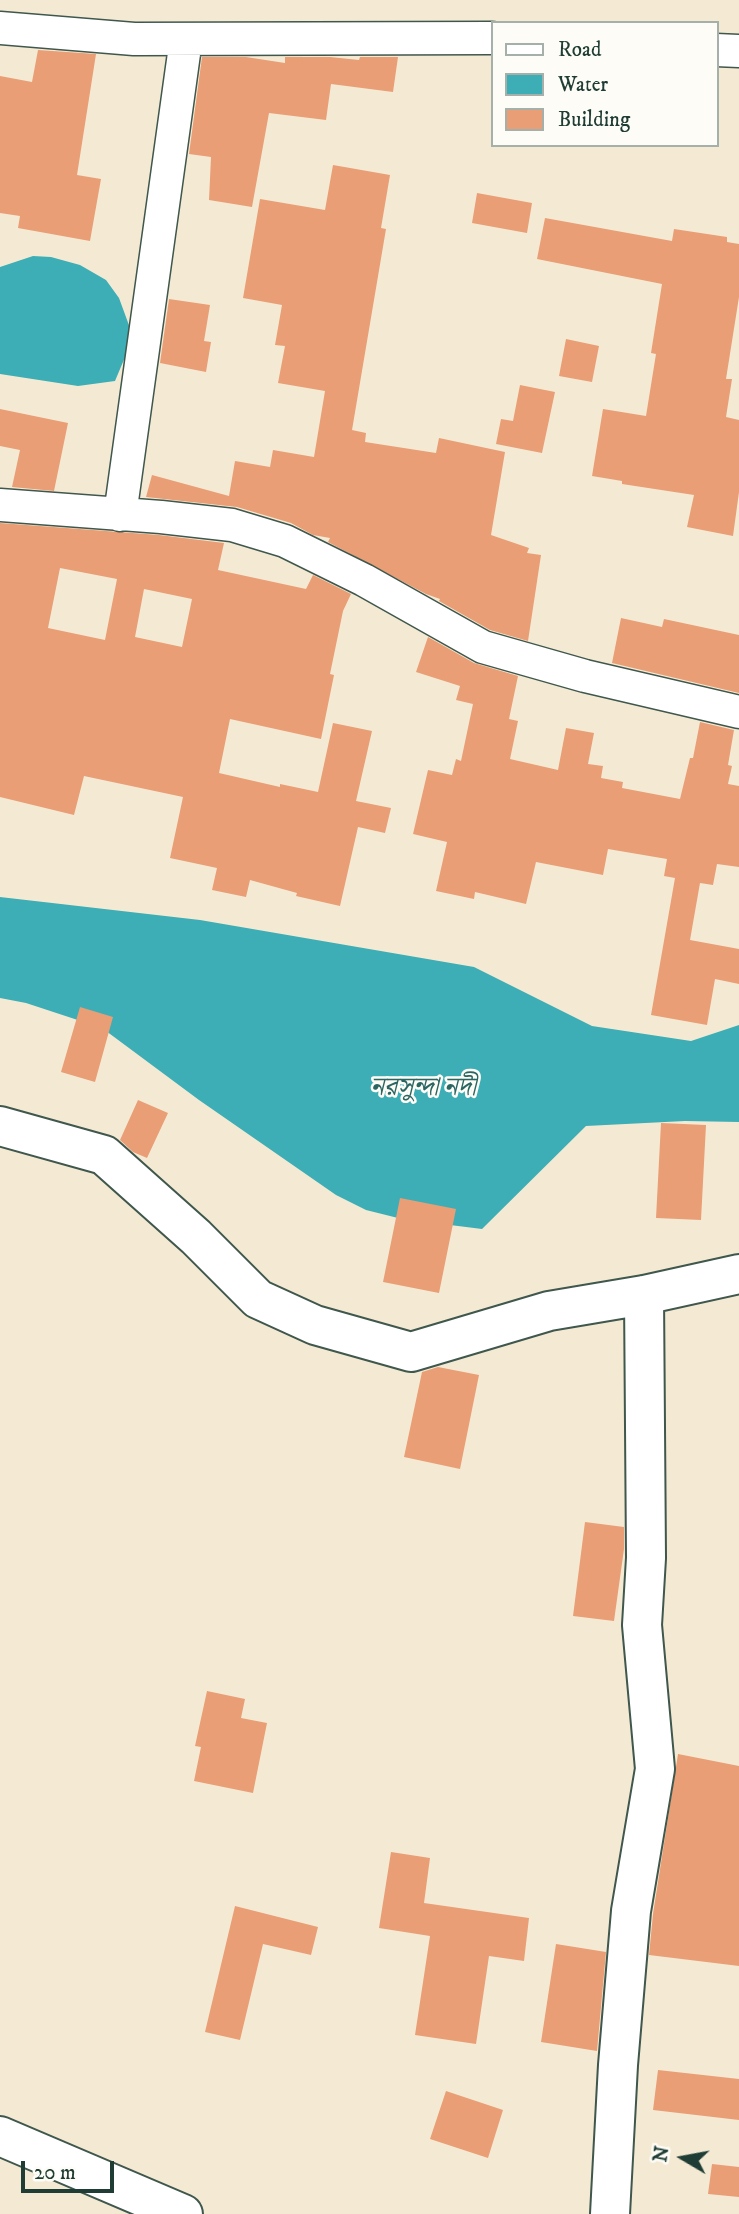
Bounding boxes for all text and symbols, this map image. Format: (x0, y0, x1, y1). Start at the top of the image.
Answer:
legend (490, 21, 718, 147)
text: Road (558, 37, 602, 63)
text: Water (558, 72, 608, 98)
text: Building (558, 107, 630, 133)
water label: নরসুন্দা নদী (370, 1074, 476, 1106)
north arrow (648, 2123, 718, 2193)
text: N (649, 2145, 675, 2164)
scale bar (24, 2148, 117, 2192)
text: 20 m (34, 2160, 76, 2186)

